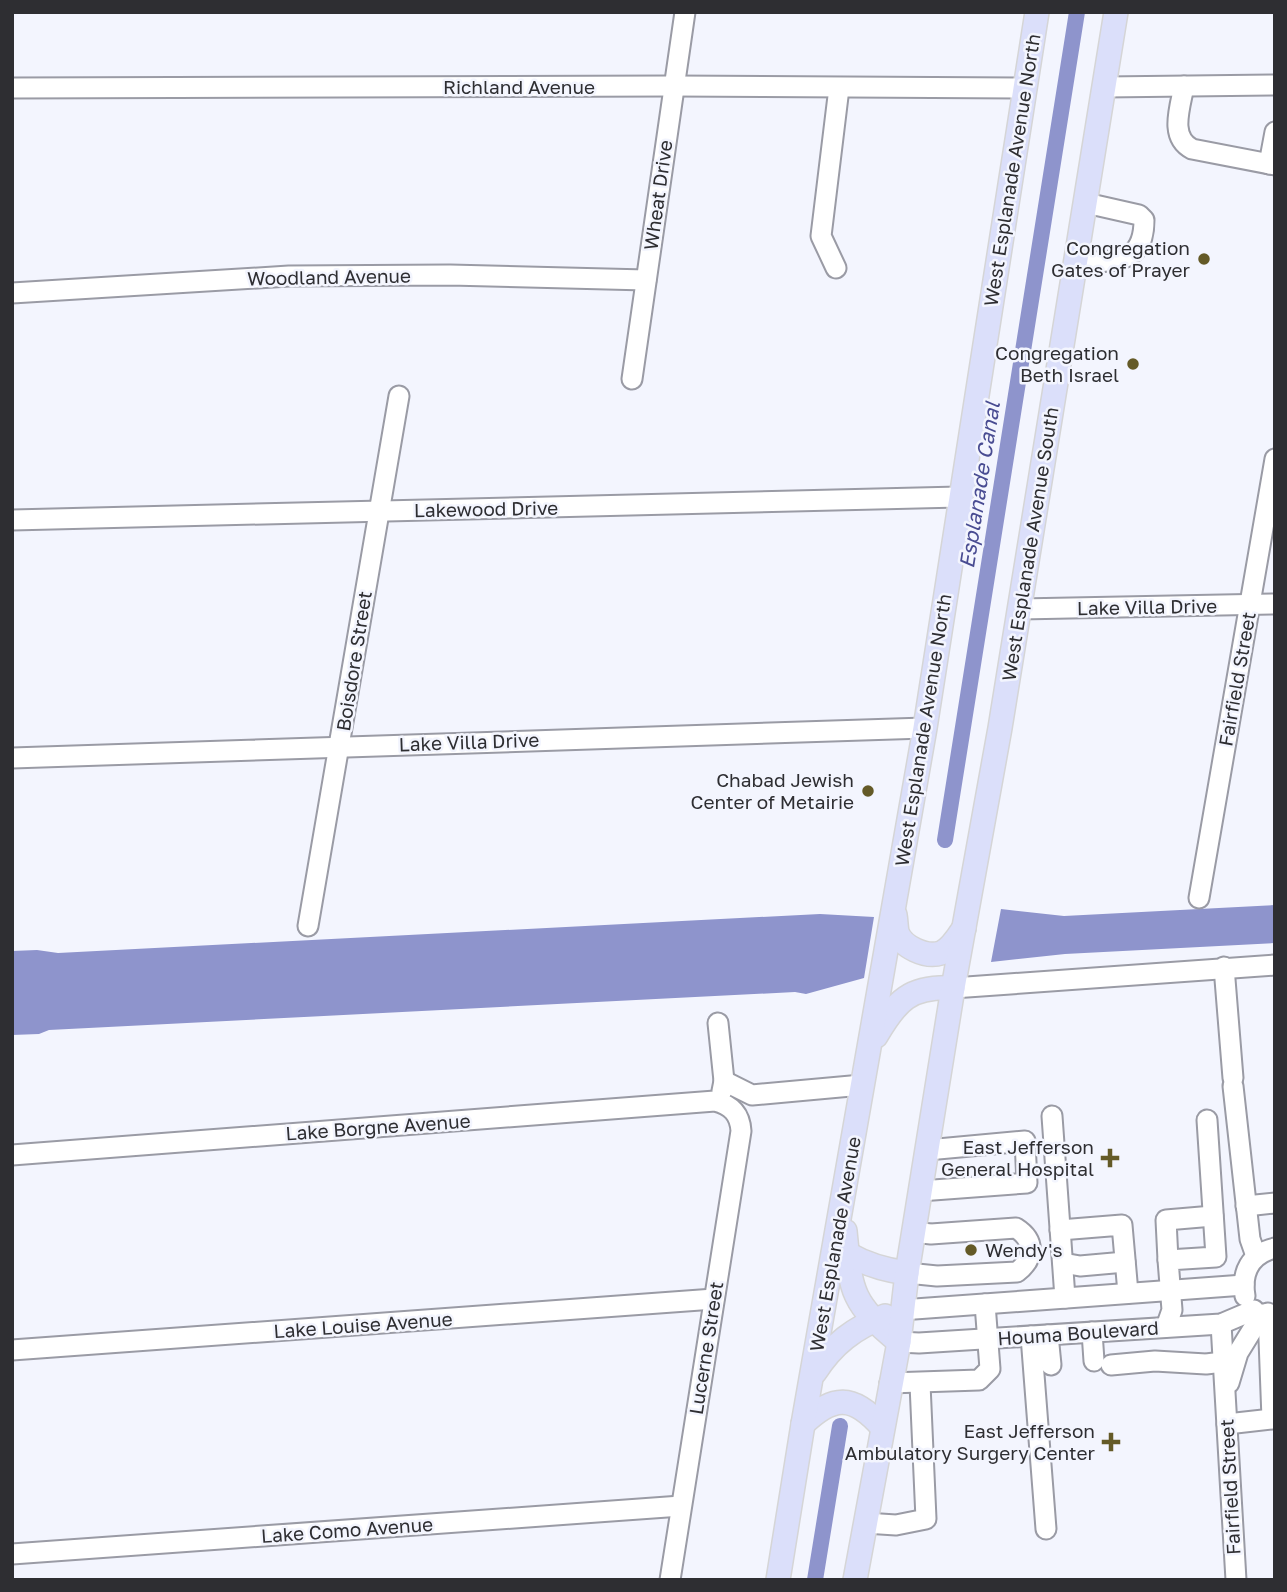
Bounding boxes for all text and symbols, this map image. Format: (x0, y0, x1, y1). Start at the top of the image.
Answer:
street label: West Esplanade Avenue North (979, 32, 1044, 308)
street label: Richland Avenue (443, 75, 595, 98)
street label: Wheat Drive (638, 138, 677, 251)
place label: Congregation Gates of Prayer (1051, 236, 1191, 281)
marker: Congregation Gates of Prayer (1196, 251, 1212, 267)
street label: Woodland Avenue (247, 264, 411, 289)
place label: Congregation Beth Israel (995, 341, 1119, 386)
marker: Congregation Beth Israel (1125, 356, 1141, 372)
water label: Esplanade Canal (953, 398, 1005, 570)
street label: West Esplanade Avenue South (996, 405, 1063, 683)
street label: Lakewood Drive (414, 496, 558, 521)
street label: Boisdore Street (331, 589, 376, 733)
street label: West Esplanade Avenue North (890, 592, 955, 868)
street label: Lake Villa Drive (1077, 594, 1217, 619)
street label: Fairfield Street (1213, 610, 1260, 748)
street label: Lake Villa Drive (398, 728, 540, 755)
place label: Chabad Jewish Center of Metairie (691, 768, 854, 813)
marker: Chabad Jewish Center of Metairie (860, 783, 876, 799)
street label: Lake Borgne Avenue (285, 1109, 471, 1144)
street label: West Esplanade Avenue (804, 1135, 865, 1353)
place label: East Jefferson General Hospital (941, 1135, 1094, 1180)
marker: East Jefferson General Hospital (1100, 1148, 1120, 1168)
place label: Wendy's (985, 1238, 1063, 1261)
marker: Wendy's (963, 1242, 979, 1258)
street label: Lucerne Street (684, 1280, 727, 1416)
street label: Lake Louise Avenue (273, 1307, 453, 1342)
street label: Houma Boulevard (997, 1315, 1159, 1350)
street label: Fairfield Street (1214, 1418, 1245, 1556)
place label: East Jefferson Ambulatory Surgery Center (845, 1419, 1096, 1464)
marker: East Jefferson Ambulatory Surgery Center (1101, 1432, 1121, 1452)
street label: Lake Como Avenue (260, 1512, 434, 1547)

